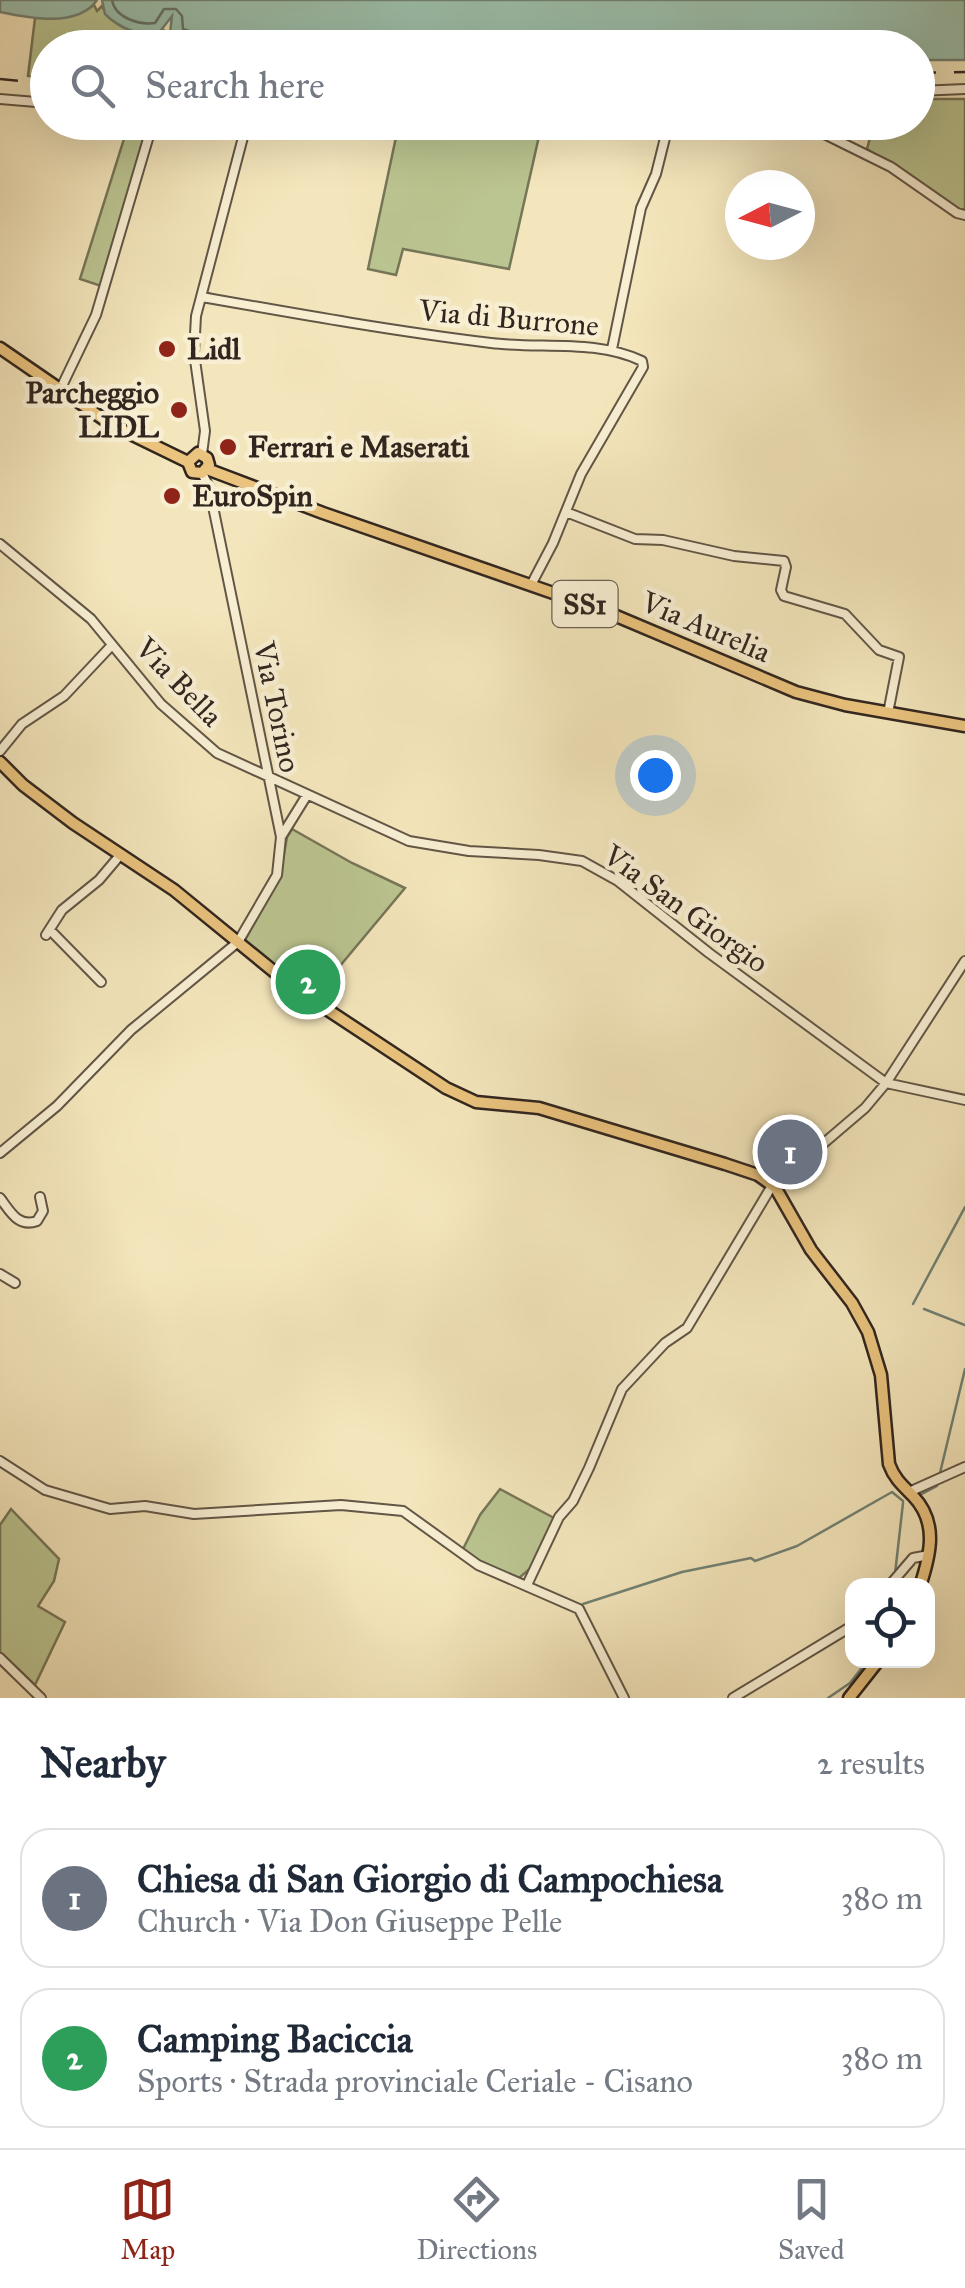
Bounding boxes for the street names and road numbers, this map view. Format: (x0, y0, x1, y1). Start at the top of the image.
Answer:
street label: Via di Burrone (417, 292, 600, 344)
road number: SS1 (552, 581, 618, 627)
street label: Via Aurelia (635, 583, 776, 670)
street label: Via Bella (127, 629, 230, 734)
street label: Via Torino (245, 637, 308, 776)
street label: Via San Giorgio (596, 837, 775, 981)

